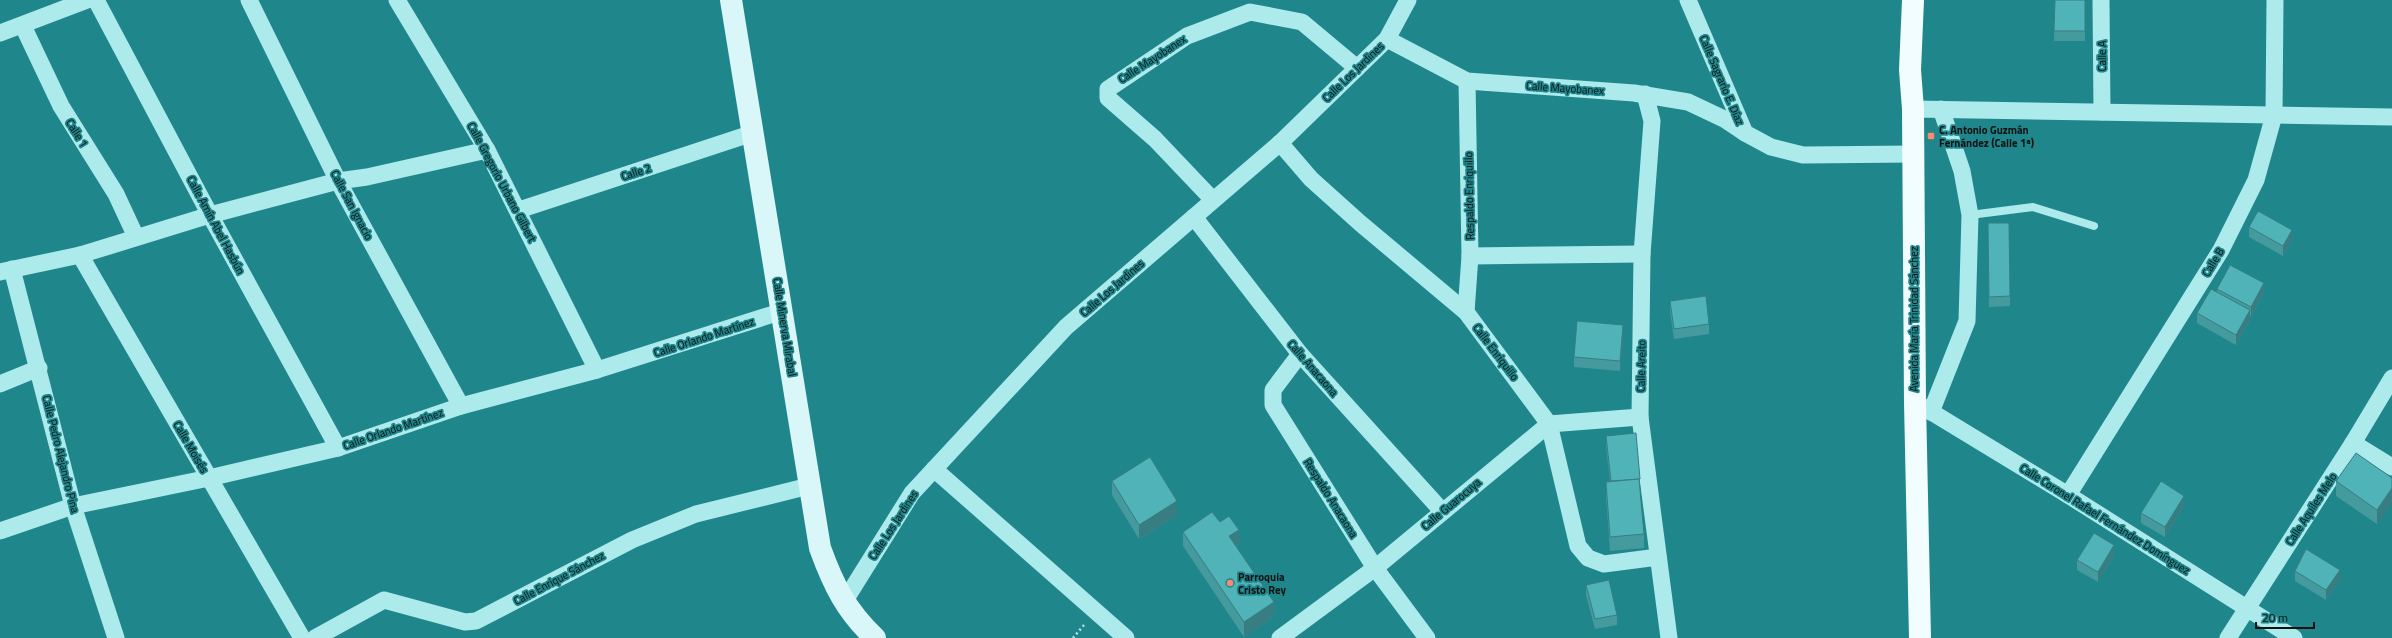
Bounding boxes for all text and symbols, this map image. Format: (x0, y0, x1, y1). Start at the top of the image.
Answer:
street label: Calle Mayobanex (1115, 31, 1189, 87)
street label: Calle Sagrario E. Díaz (1696, 33, 1748, 127)
street label: Calle Los Jardines (1319, 38, 1387, 106)
street label: Calle A (2094, 40, 2110, 72)
street label: Calle Mayobanex (1526, 77, 1604, 99)
street label: Calle 1 (62, 116, 92, 150)
street label: Calle Gregorio Urbano Gilbert (464, 119, 540, 245)
place label: C. Antonio Guzmán Fernández (Calle 1ª) (1939, 122, 2034, 151)
marker: C. Antonio Guzmán Fernández (Calle 1ª) (1926, 131, 1936, 141)
street label: Respaldo Enriquillo (1460, 151, 1478, 240)
street label: Calle 2 (619, 160, 653, 184)
street label: Calle San Ignacio (327, 167, 377, 243)
street label: Calle Amín Abel Hasbún (183, 173, 249, 277)
street label: Calle B (2198, 244, 2228, 280)
street label: Avenida María Trinidad Sánchez (1906, 246, 1922, 392)
street label: Calle Los Jardines (1076, 256, 1148, 320)
street label: Calle Minerva Mirabal (769, 277, 801, 377)
street label: Calle Orlando Martínez (652, 313, 756, 361)
street label: Calle Enriquillo (1469, 320, 1523, 384)
street label: Calle Anacaona (1284, 336, 1342, 400)
street label: Calle Areito (1633, 339, 1649, 392)
street label: Calle Pedro Alejandro Pina (39, 393, 84, 515)
street label: Calle Orlando Martínez (341, 404, 445, 454)
street label: Calle Moisés (170, 418, 212, 476)
street label: Respaldo Anacaona (1300, 455, 1362, 541)
street label: Calle Coronel Rafael Fernández Domínguez (2017, 460, 2193, 578)
street label: Calle Aquiles Melo (2281, 469, 2341, 549)
street label: Calle Guarocuya (1418, 474, 1485, 534)
street label: Calle Los Jardines (864, 487, 922, 563)
street label: Calle Enrique Sánchez (511, 547, 607, 609)
place label: Parroquia Cristo Rey (1238, 569, 1287, 598)
marker: Parroquia Cristo Rey (1225, 578, 1235, 588)
scale bar (2256, 604, 2314, 630)
text: 20 m (2262, 608, 2288, 627)

